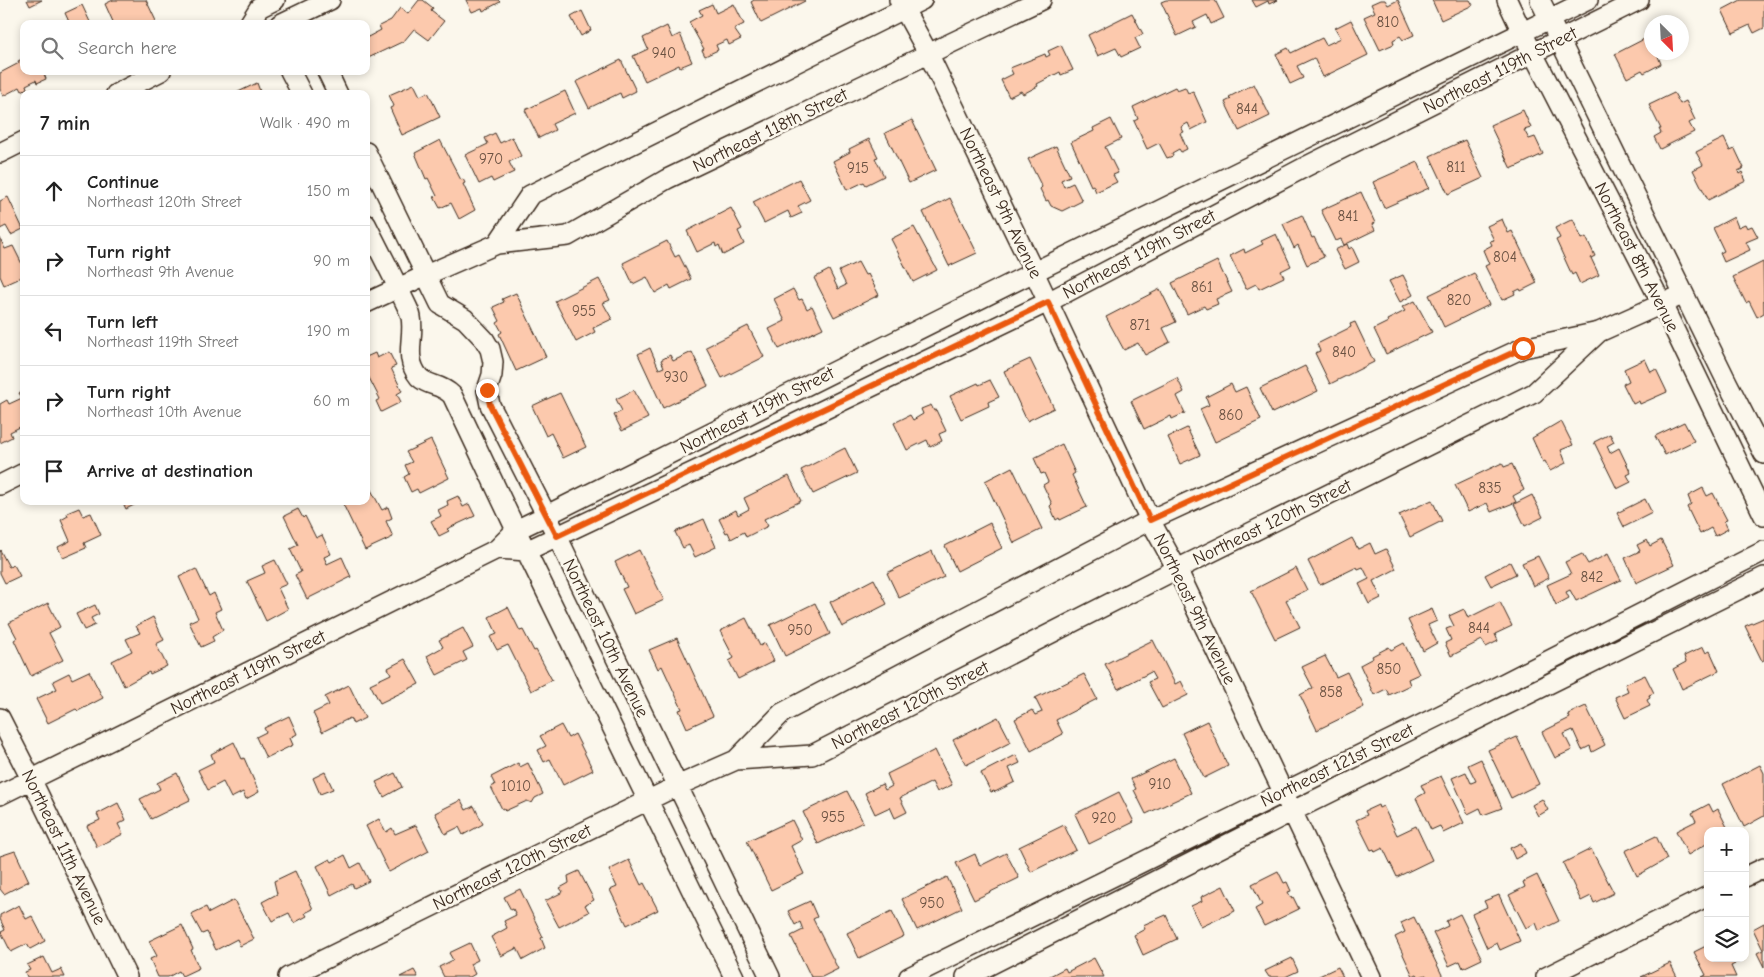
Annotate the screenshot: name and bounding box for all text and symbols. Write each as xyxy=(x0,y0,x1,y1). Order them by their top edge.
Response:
house number: 810 xyxy=(1377,13,1399,31)
north arrow xyxy=(1644,15,1689,60)
search box xyxy=(20,20,370,75)
street label: Northeast 119th Street xyxy=(1420,22,1581,118)
icon: search xyxy=(38,34,66,62)
text: Search here xyxy=(78,37,177,59)
house number: 940 xyxy=(652,44,676,62)
street label: Northeast 118th Street xyxy=(689,83,852,177)
house number: 844 xyxy=(1236,100,1258,118)
text: 7 min xyxy=(40,111,90,135)
text: Walk · 490 m xyxy=(260,114,350,132)
street label: Northeast 9th Avenue xyxy=(955,124,1046,282)
house number: 970 xyxy=(479,150,503,168)
house number: 811 xyxy=(1446,158,1466,176)
house number: 915 xyxy=(847,159,869,177)
text: Continue xyxy=(87,171,159,193)
icon: ahead xyxy=(40,177,68,205)
street label: Northeast 8th Avenue xyxy=(1590,179,1683,336)
text: 150 m xyxy=(307,182,350,200)
text: Northeast 120th Street xyxy=(87,193,241,211)
street label: Northeast 119th Street xyxy=(1059,205,1220,304)
house number: 841 xyxy=(1338,207,1359,225)
text: Turn right xyxy=(87,241,171,263)
icon: right xyxy=(40,247,68,275)
house number: 804 xyxy=(1493,248,1517,266)
text: 90 m xyxy=(313,252,350,270)
text: Northeast 9th Avenue xyxy=(87,263,234,281)
house number: 861 xyxy=(1191,278,1213,296)
house number: 820 xyxy=(1447,291,1471,309)
house number: 955 xyxy=(572,302,596,320)
text: Turn left xyxy=(87,311,158,333)
house number: 871 xyxy=(1130,316,1150,334)
icon: left xyxy=(40,317,68,345)
text: 190 m xyxy=(307,322,350,340)
text: Northeast 119th Street xyxy=(87,333,238,351)
route start xyxy=(1512,337,1535,360)
house number: 840 xyxy=(1332,343,1356,361)
street label: Northeast 119th Street xyxy=(677,362,838,458)
house number: 930 xyxy=(664,368,688,386)
route end xyxy=(476,379,499,402)
text: Turn right xyxy=(87,381,171,403)
icon: right xyxy=(40,387,68,415)
text: 60 m xyxy=(313,392,350,410)
text: Northeast 10th Avenue xyxy=(87,403,242,421)
house number: 860 xyxy=(1219,406,1244,424)
icon: arrive xyxy=(40,457,68,485)
text: Arrive at destination xyxy=(87,460,253,482)
street label: Northeast 120th Street xyxy=(1190,475,1356,570)
house number: 835 xyxy=(1478,479,1502,497)
street label: Northeast 9th Avenue xyxy=(1149,530,1240,688)
street label: Northeast 10th Avenue xyxy=(558,555,653,721)
house number: 842 xyxy=(1581,568,1603,586)
house number: 844 xyxy=(1468,619,1490,637)
house number: 950 xyxy=(787,621,813,639)
street label: Northeast 119th Street xyxy=(167,625,330,719)
street label: Northeast 120th Street xyxy=(828,656,993,754)
house number: 850 xyxy=(1377,660,1402,678)
house number: 858 xyxy=(1319,683,1343,701)
street label: Northeast 121st Street xyxy=(1257,719,1418,812)
street label: Northeast 11th Avenue xyxy=(17,766,110,928)
house number: 910 xyxy=(1148,775,1172,793)
house number: 1010 xyxy=(501,777,531,795)
house number: 955 xyxy=(821,808,845,826)
house number: 920 xyxy=(1092,809,1116,827)
street label: Northeast 120th Street xyxy=(430,820,596,915)
map controls xyxy=(1704,827,1749,962)
button: + xyxy=(1704,827,1749,872)
button: − xyxy=(1704,872,1749,917)
house number: 950 xyxy=(919,894,945,912)
button: layers xyxy=(1704,917,1749,962)

